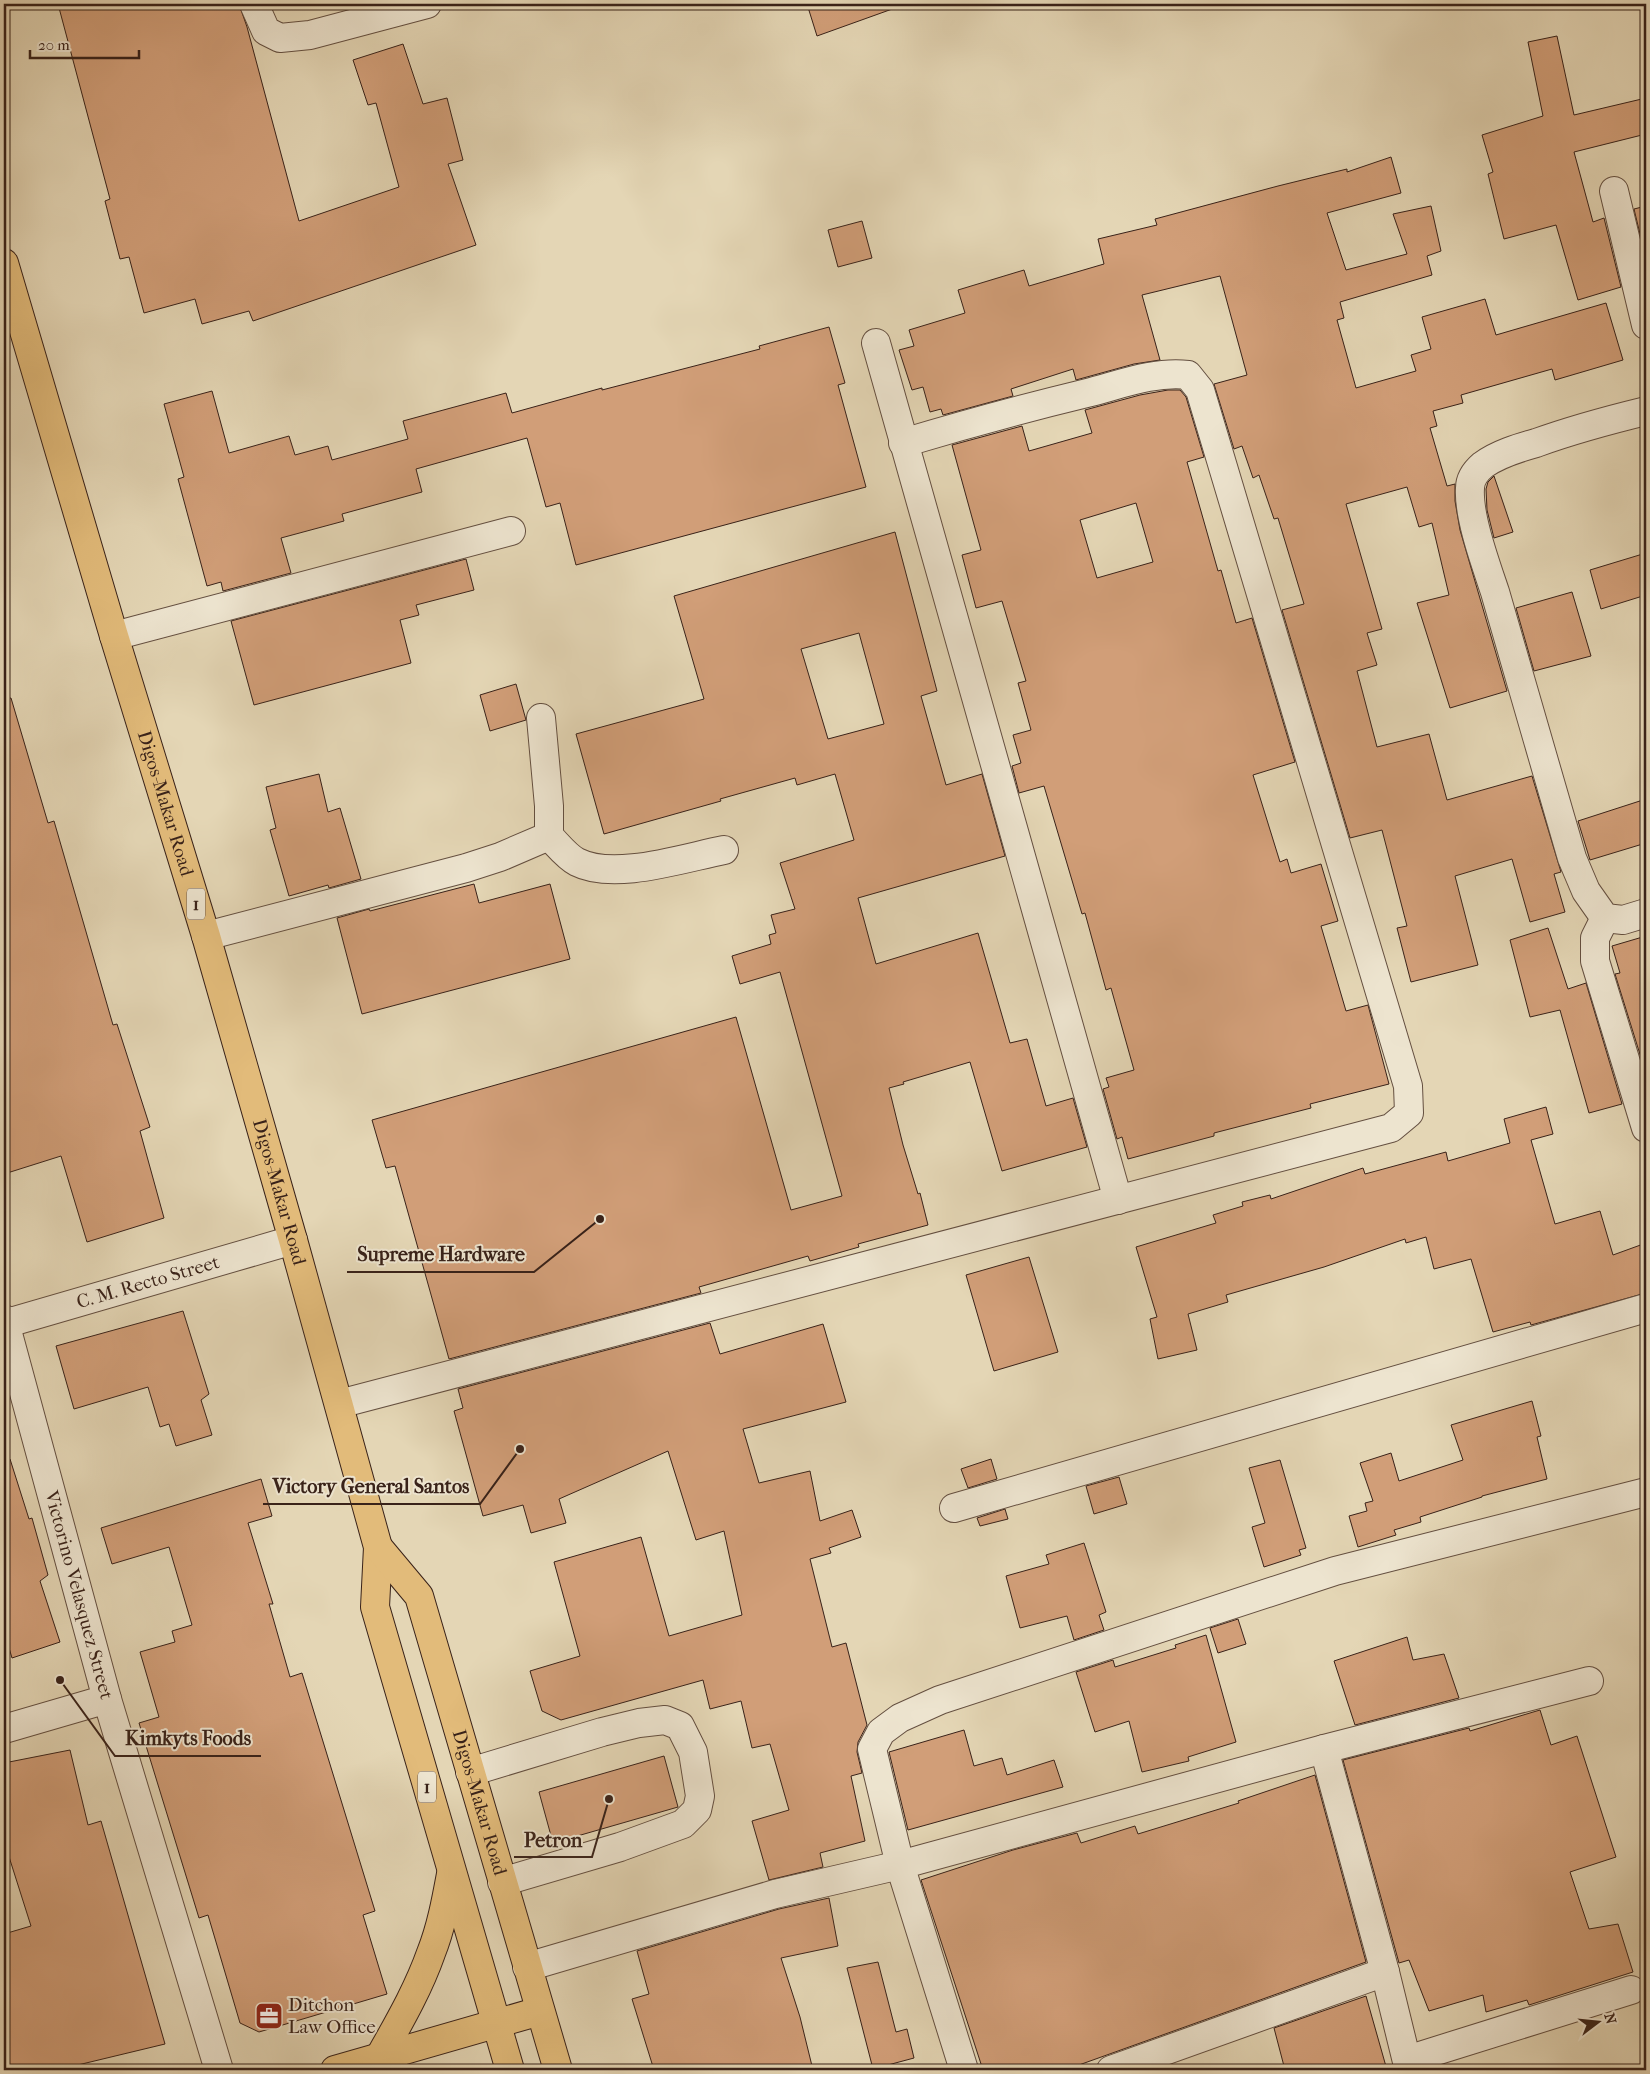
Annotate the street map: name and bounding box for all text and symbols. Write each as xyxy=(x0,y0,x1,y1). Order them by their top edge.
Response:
scale bar xyxy=(30,28,139,60)
text: 20 m xyxy=(38,36,70,54)
street label: Digos-Makar Road xyxy=(133,728,198,879)
road number: 1 xyxy=(187,889,205,920)
street label: Digos-Makar Road xyxy=(248,1116,311,1268)
callout: Supreme Hardware xyxy=(347,1237,534,1272)
text: Supreme Hardware xyxy=(357,1243,525,1266)
street label: C. M. Recto Street xyxy=(74,1251,222,1313)
callout: Victory General Santos xyxy=(263,1469,480,1504)
text: Victory General Santos xyxy=(272,1475,470,1498)
street label: Victorino Velasquez Street xyxy=(40,1487,118,1702)
callout: Kimkyts Foods xyxy=(115,1721,261,1756)
text: Kimkyts Foods xyxy=(125,1727,252,1750)
street label: Digos-Makar Road xyxy=(448,1727,512,1879)
road number: 1 xyxy=(418,1771,436,1802)
callout: Petron xyxy=(514,1822,592,1857)
text: Petron xyxy=(524,1829,583,1852)
place label: Ditchon Law Office xyxy=(288,1994,376,2038)
north arrow xyxy=(1572,1996,1622,2046)
office icon: Ditchon Law Office xyxy=(254,2001,284,2031)
text: N xyxy=(1600,2011,1620,2026)

